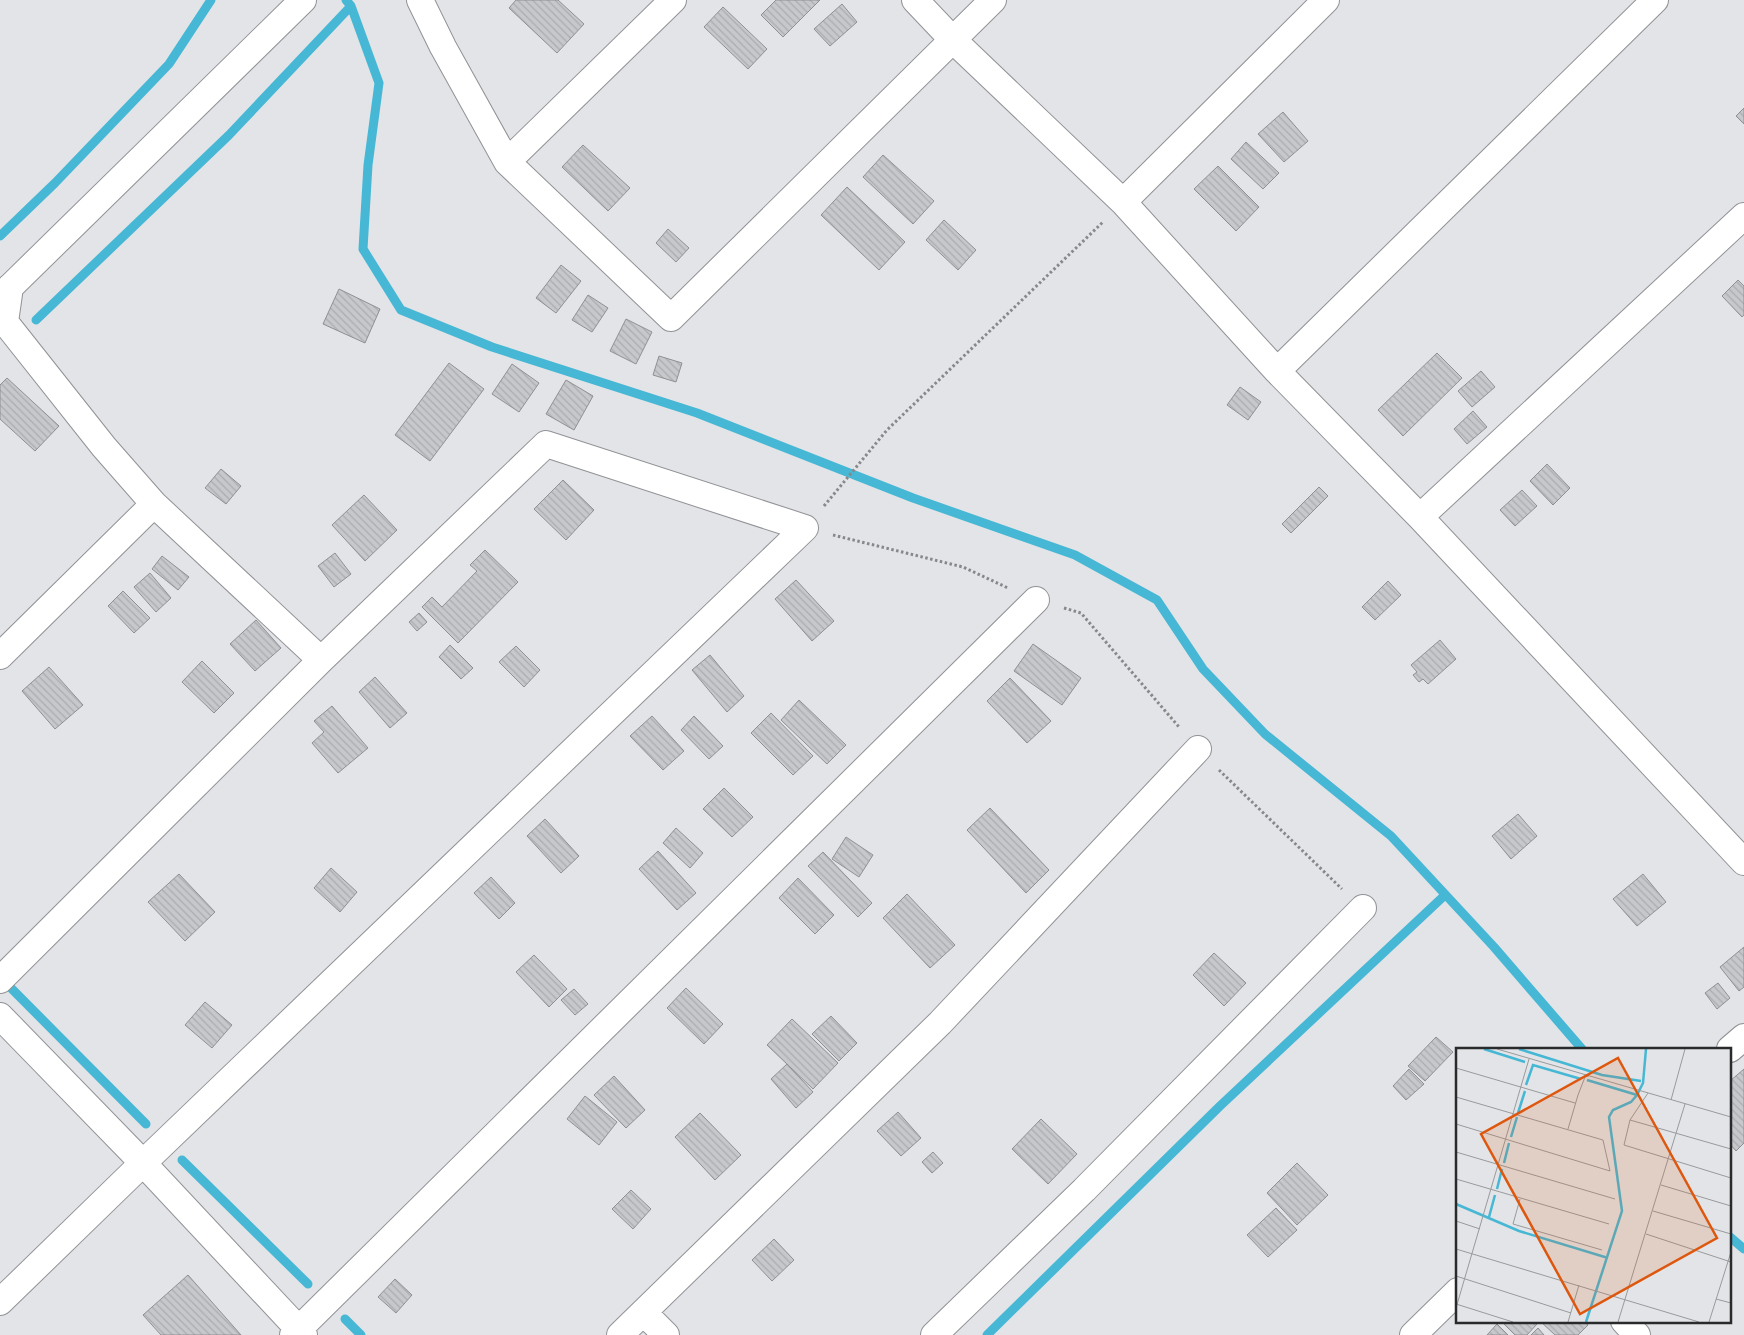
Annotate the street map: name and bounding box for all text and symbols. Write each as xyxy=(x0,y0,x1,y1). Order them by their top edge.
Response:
inset map xyxy=(1456,1048,1732,1322)

